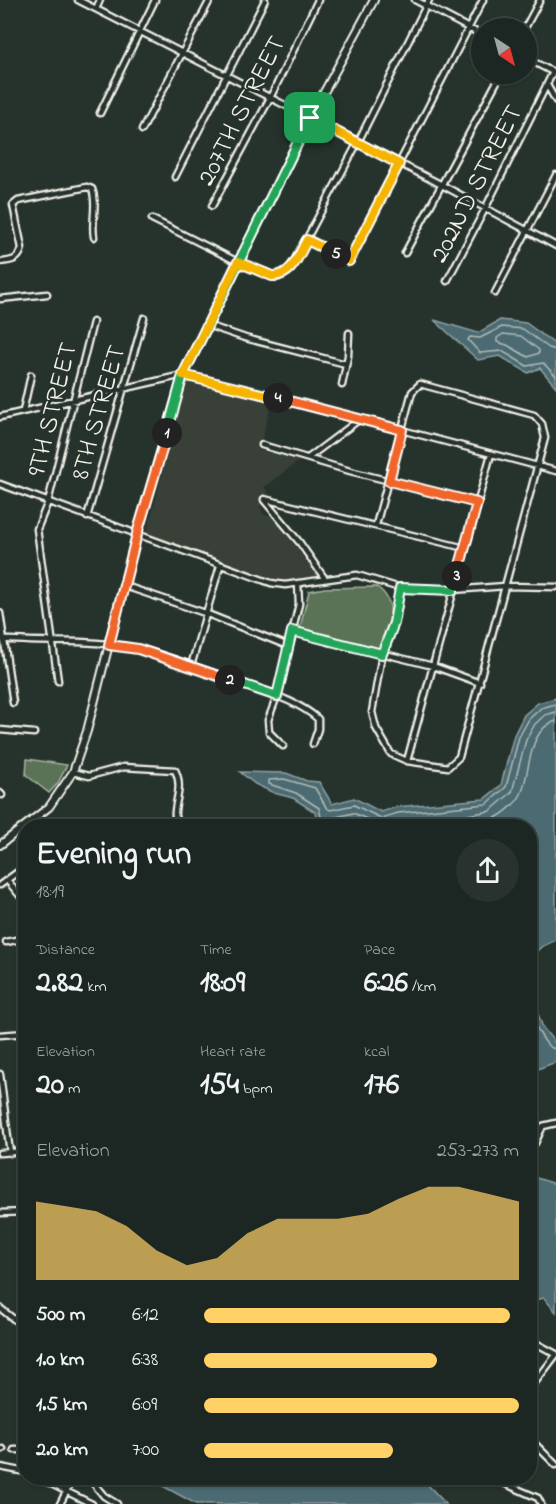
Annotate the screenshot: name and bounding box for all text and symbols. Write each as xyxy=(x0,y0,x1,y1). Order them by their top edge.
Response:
north arrow xyxy=(471,18,537,84)
map controls xyxy=(471,18,537,84)
street label: 207TH STREET xyxy=(189,30,297,193)
pin xyxy=(284,92,335,143)
street label: 202ND STREET xyxy=(422,99,534,270)
icon: arrive xyxy=(293,101,326,134)
pin: 5 xyxy=(321,239,351,269)
text: 5 xyxy=(331,242,341,266)
street label: 9TH STREET xyxy=(19,339,89,481)
street label: 8TH STREET xyxy=(63,341,137,485)
pin: 4 xyxy=(263,383,293,413)
text: 4 xyxy=(275,386,281,410)
pin: 1 xyxy=(152,418,182,448)
text: 1 xyxy=(164,421,170,445)
pin: 3 xyxy=(442,561,472,591)
text: 3 xyxy=(454,564,460,588)
pin: 2 xyxy=(215,665,245,695)
text: 2 xyxy=(226,668,234,692)
text: Evening run xyxy=(36,831,191,879)
button: share xyxy=(456,839,519,902)
text: 18:19 xyxy=(36,878,64,907)
text: Distance xyxy=(36,938,95,962)
text: Time xyxy=(200,938,232,962)
text: Pace xyxy=(364,938,395,962)
text: 2.82 xyxy=(36,962,83,1006)
text: 18:09 xyxy=(200,962,245,1006)
text: 6:26 xyxy=(364,962,408,1006)
text: km xyxy=(83,975,107,999)
text: /km xyxy=(408,975,436,999)
text: Elevation xyxy=(36,1040,95,1064)
text: Heart rate xyxy=(200,1040,266,1064)
text: kcal xyxy=(364,1040,389,1064)
text: 20 xyxy=(36,1064,64,1108)
text: 154 xyxy=(200,1064,239,1108)
text: 176 xyxy=(364,1064,399,1108)
text: m xyxy=(64,1077,80,1101)
text: bpm xyxy=(239,1077,273,1101)
text: Elevation xyxy=(36,1137,110,1166)
text: 253–273 m xyxy=(437,1137,519,1166)
text: 500 m xyxy=(36,1301,85,1330)
text: 6:12 xyxy=(132,1301,159,1330)
text: 1.0 km xyxy=(36,1346,84,1375)
text: 6:38 xyxy=(132,1346,158,1375)
text: 1.5 km xyxy=(36,1391,87,1420)
text: 6:09 xyxy=(132,1391,157,1420)
text: 2.0 km xyxy=(36,1436,88,1465)
text: 7:00 xyxy=(132,1436,159,1465)

